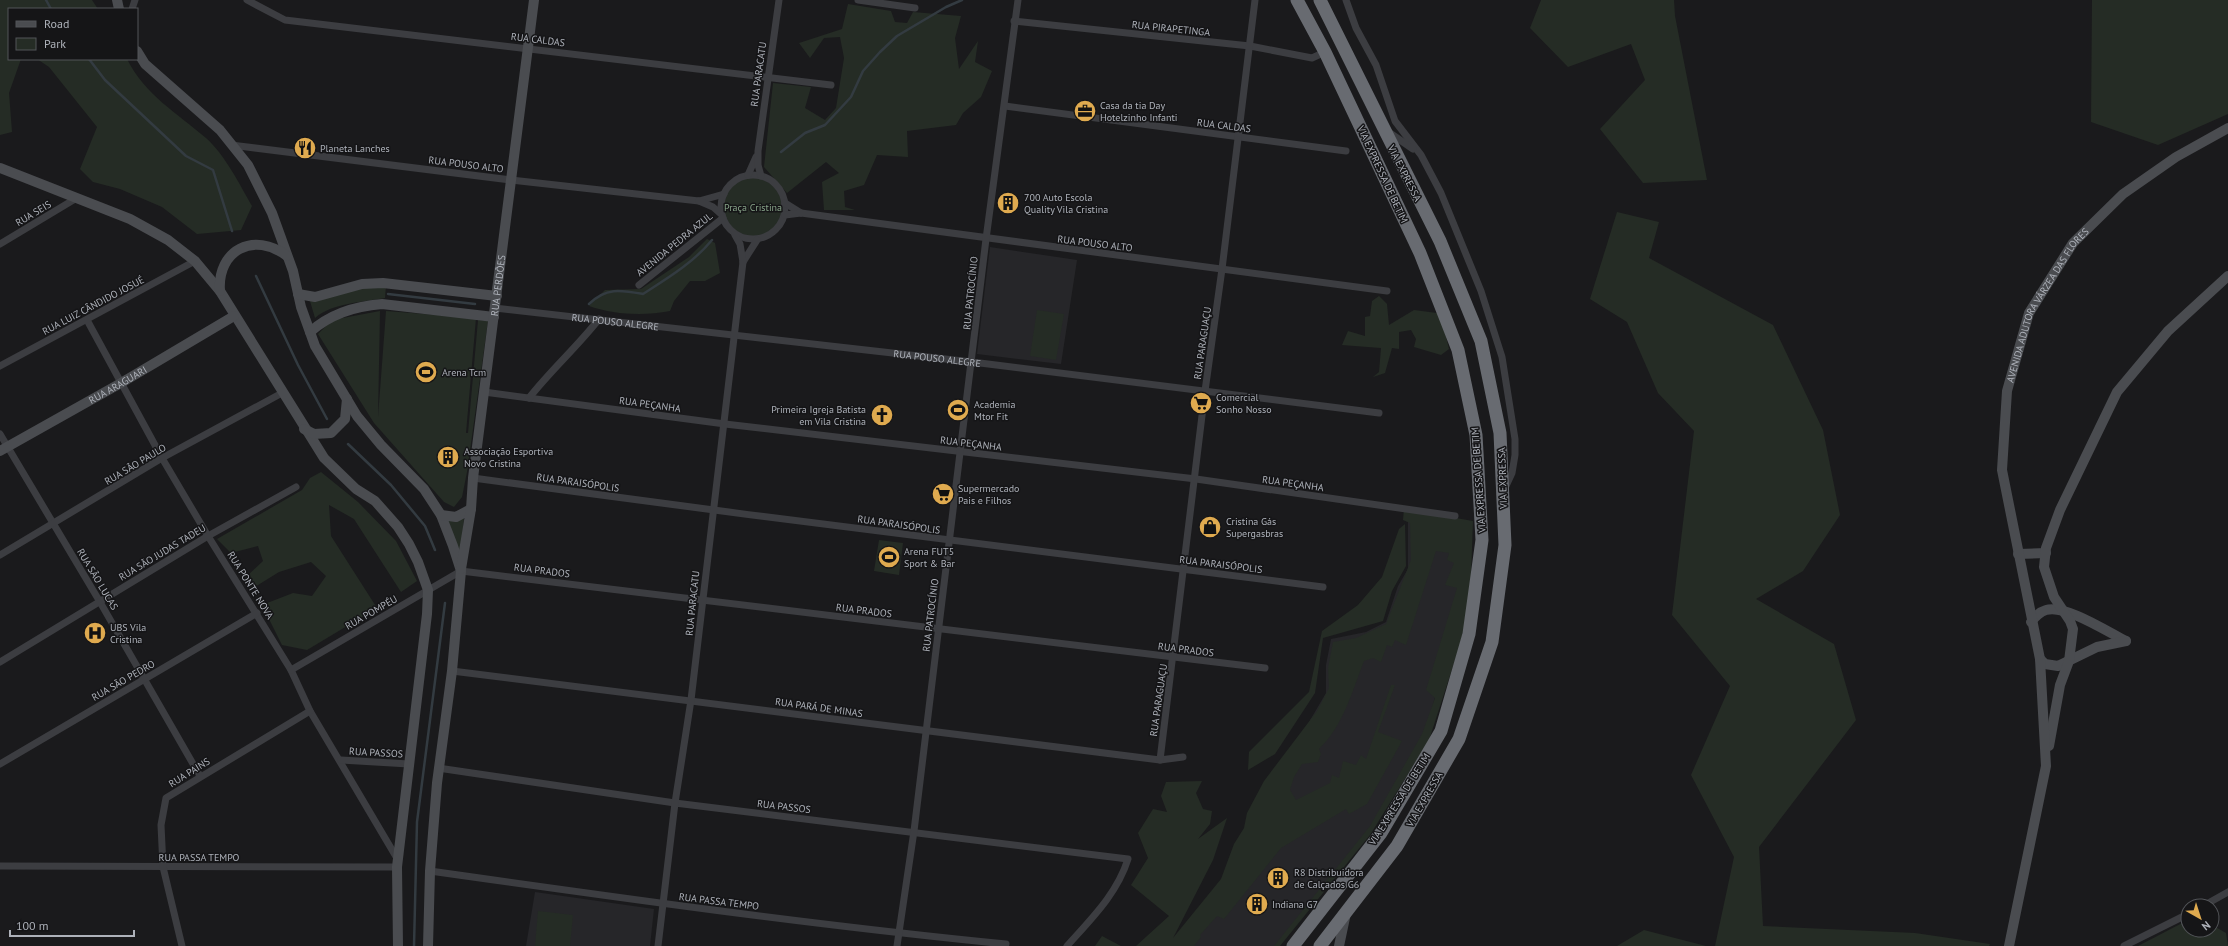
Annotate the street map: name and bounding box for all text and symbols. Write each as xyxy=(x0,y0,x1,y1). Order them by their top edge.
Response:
legend xyxy=(8,8,138,60)
text: Road xyxy=(44,16,69,31)
street label: RUA PIRAPETINGA xyxy=(1131,18,1211,39)
street label: RUA CALDAS xyxy=(510,30,566,49)
text: Park xyxy=(44,36,66,51)
street label: RUA PARACATU xyxy=(748,41,769,107)
office icon: Casa da tia Day Hotelzinho Infanti xyxy=(1072,98,1098,124)
place label: Casa da tia Day Hotelzinho Infanti xyxy=(1100,99,1178,124)
street label: RUA CALDAS xyxy=(1196,116,1252,135)
street label: VIA EXPRESSA DE BETIM xyxy=(1354,123,1411,225)
restaurant icon: Planeta Lanches xyxy=(292,135,318,161)
place label: Planeta Lanches xyxy=(320,142,390,155)
street label: VIA EXPRESSA xyxy=(1384,142,1424,204)
street label: RUA POUSO ALTO xyxy=(428,153,504,176)
building icon: 700 Auto Escola Quality Vila Cristina xyxy=(995,190,1021,216)
place label: 700 Auto Escola Quality Vila Cristina xyxy=(1024,191,1108,216)
street label: RUA SEIS xyxy=(13,198,54,229)
park label: Praça Cristina xyxy=(724,201,782,214)
street label: AVENIDA PEDRA AZUL xyxy=(634,210,715,279)
street label: AVENIDA ADUTORA VÁRZEA DAS FLORES xyxy=(2004,225,2092,384)
street label: RUA POUSO ALTO xyxy=(1057,232,1133,255)
street label: RUA PERDÕES xyxy=(488,254,508,317)
street label: RUA PATROCÍNIO xyxy=(960,256,981,330)
street label: RUA LUIZ CÂNDIDO JOSUÉ xyxy=(40,273,146,338)
street label: RUA PARAGUAÇU xyxy=(1191,306,1214,380)
street label: RUA POUSO ALEGRE xyxy=(571,311,660,334)
street label: RUA POUSO ALEGRE xyxy=(893,347,982,370)
sports icon: Arena Tcm xyxy=(413,359,439,385)
street label: RUA ARAGUARI xyxy=(86,363,149,407)
place label: Arena Tcm xyxy=(442,366,486,379)
supermarket icon: Comercial Sonho Nosso xyxy=(1188,390,1214,416)
place label: Comercial Sonho Nosso xyxy=(1216,391,1272,416)
street label: RUA PEÇANHA xyxy=(618,394,682,415)
sports icon: Academia Mtor Fit xyxy=(945,397,971,423)
place label: Academia Mtor Fit xyxy=(974,398,1015,423)
church icon: Primeira Igreja Batista em Vila Cristina xyxy=(869,402,895,428)
place label: Primeira Igreja Batista em Vila Cristina xyxy=(771,403,866,428)
street label: VIA EXPRESSA DE BETIM xyxy=(1468,427,1489,534)
street label: RUA PEÇANHA xyxy=(939,433,1003,454)
street label: RUA SÃO PAULO xyxy=(102,441,169,488)
building icon: Associação Esportiva Novo Cristina xyxy=(435,444,461,470)
place label: Associação Esportiva Novo Cristina xyxy=(464,445,553,470)
street label: VIA EXPRESSA xyxy=(1495,447,1510,510)
street label: RUA PARAISÓPOLIS xyxy=(536,470,620,495)
street label: RUA PEÇANHA xyxy=(1261,473,1325,494)
supermarket icon: Supermercado Pais e Filhos xyxy=(930,481,956,507)
place label: Supermercado Pais e Filhos xyxy=(958,482,1019,507)
street label: RUA PARAISÓPOLIS xyxy=(857,512,941,537)
shop icon: Cristina Gás Supergasbras xyxy=(1197,514,1223,540)
place label: Cristina Gás Supergasbras xyxy=(1226,515,1283,540)
street label: RUA SÃO JUDAS TADEU xyxy=(116,521,208,584)
sports icon: Arena FUT5 Sport & Bar xyxy=(876,544,902,570)
place label: Arena FUT5 Sport & Bar xyxy=(904,545,955,570)
street label: RUA SÃO LUCAS xyxy=(74,546,121,612)
street label: RUA PONTE NOVA xyxy=(225,549,277,622)
street label: RUA PARAISÓPOLIS xyxy=(1179,553,1263,576)
street label: RUA PRADOS xyxy=(513,561,571,580)
street label: RUA PARACATU xyxy=(683,570,702,636)
street label: RUA PATROCÍNIO xyxy=(920,578,941,652)
street label: RUA POMPÉU xyxy=(343,592,400,633)
street label: RUA PRADOS xyxy=(835,601,893,620)
hospital icon: UBS Vila Cristina xyxy=(82,620,108,646)
place label: UBS Vila Cristina xyxy=(110,621,146,646)
street label: RUA PRADOS xyxy=(1157,640,1215,659)
street label: RUA SÃO PEDRO xyxy=(89,657,157,704)
street label: RUA PARAGUAÇU xyxy=(1147,663,1170,737)
street label: RUA PARÁ DE MINAS xyxy=(774,695,864,720)
street label: RUA PASSOS xyxy=(349,745,403,760)
street label: VIA EXPRESSA DE BETIM xyxy=(1366,751,1432,847)
street label: RUA PAINS xyxy=(166,755,212,790)
street label: VIA EXPRESSA xyxy=(1403,769,1445,829)
street label: RUA PASSOS xyxy=(756,797,812,816)
street label: RUA PASSA TEMPO xyxy=(159,851,240,864)
building icon: R8 Distribuidora de Calçados G6 xyxy=(1265,865,1291,891)
place label: R8 Distribuidora de Calçados G6 xyxy=(1294,866,1364,891)
street label: RUA PASSA TEMPO xyxy=(678,890,760,913)
building icon: Indiana G7 xyxy=(1244,891,1270,917)
place label: Indiana G7 xyxy=(1272,898,1318,911)
north arrow xyxy=(2180,898,2220,938)
scale bar xyxy=(10,912,134,938)
text: 100 m xyxy=(16,918,49,933)
text: N xyxy=(2199,918,2214,933)

